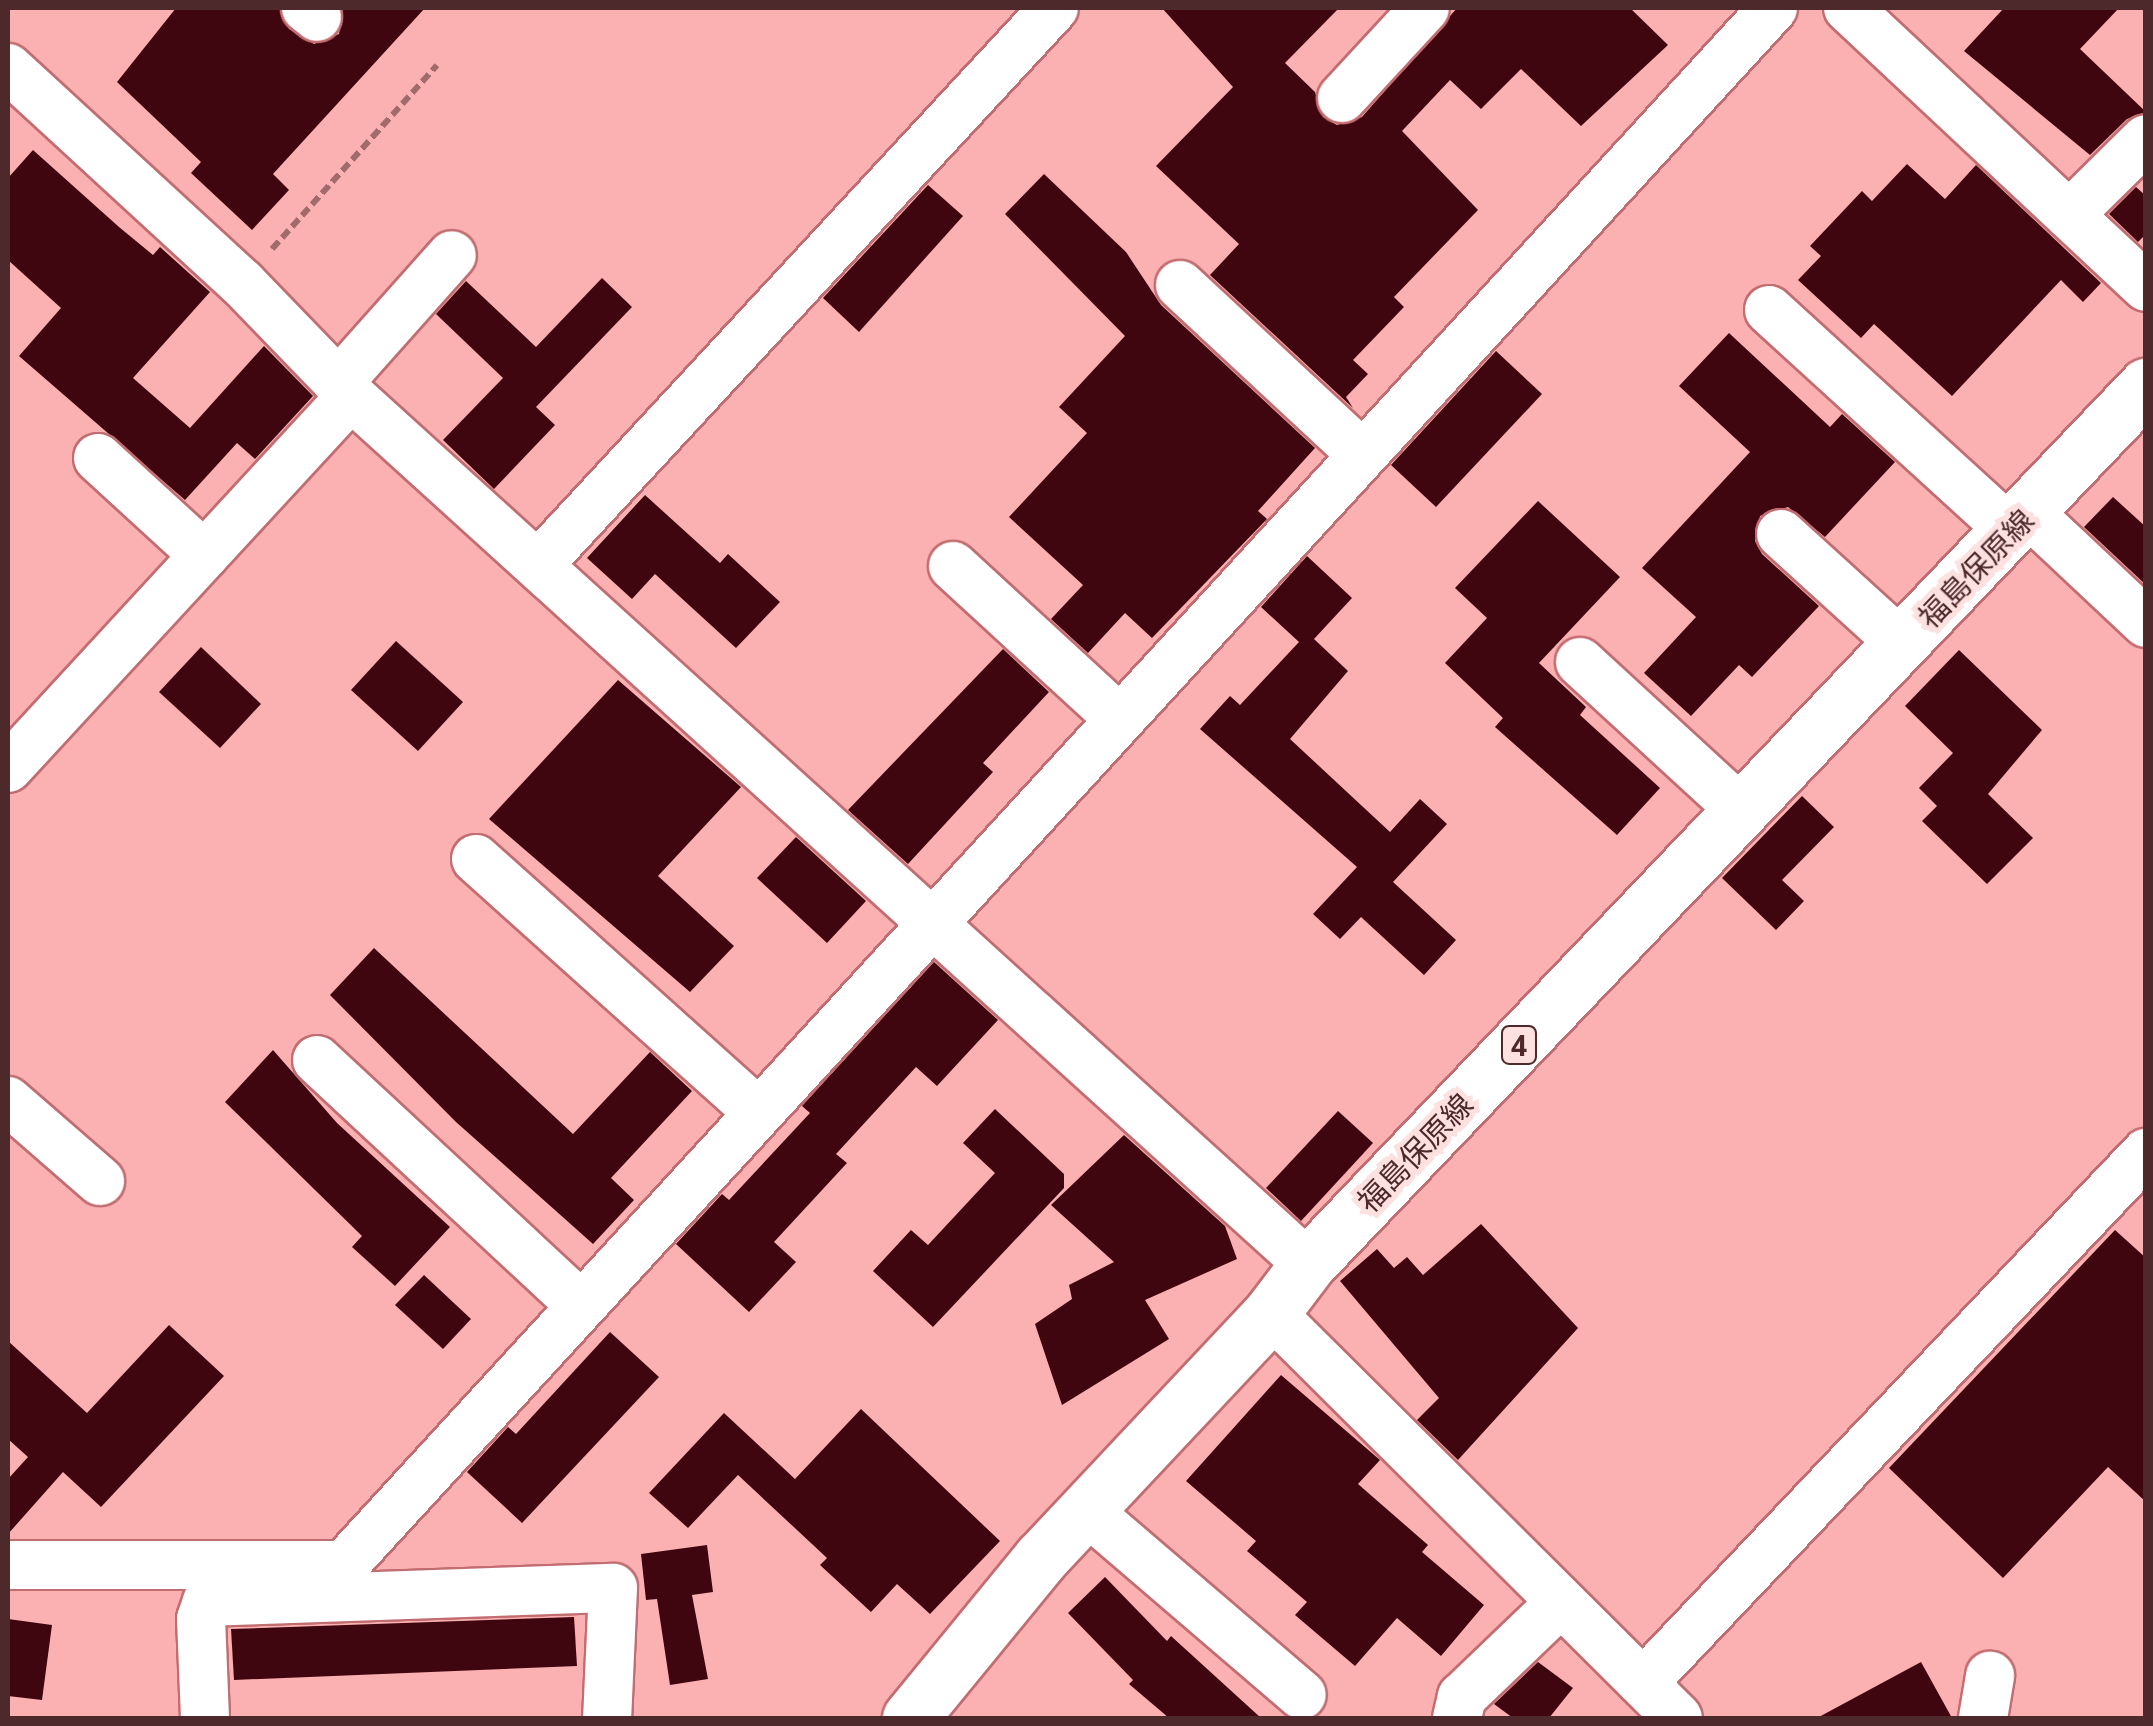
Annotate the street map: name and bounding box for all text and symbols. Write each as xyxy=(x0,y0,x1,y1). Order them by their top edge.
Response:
street label: 福島保原線 xyxy=(1911,503,2041,635)
road number: 4 xyxy=(1499,1022,1539,1068)
street label: 福島保原線 xyxy=(1350,1087,1480,1219)

